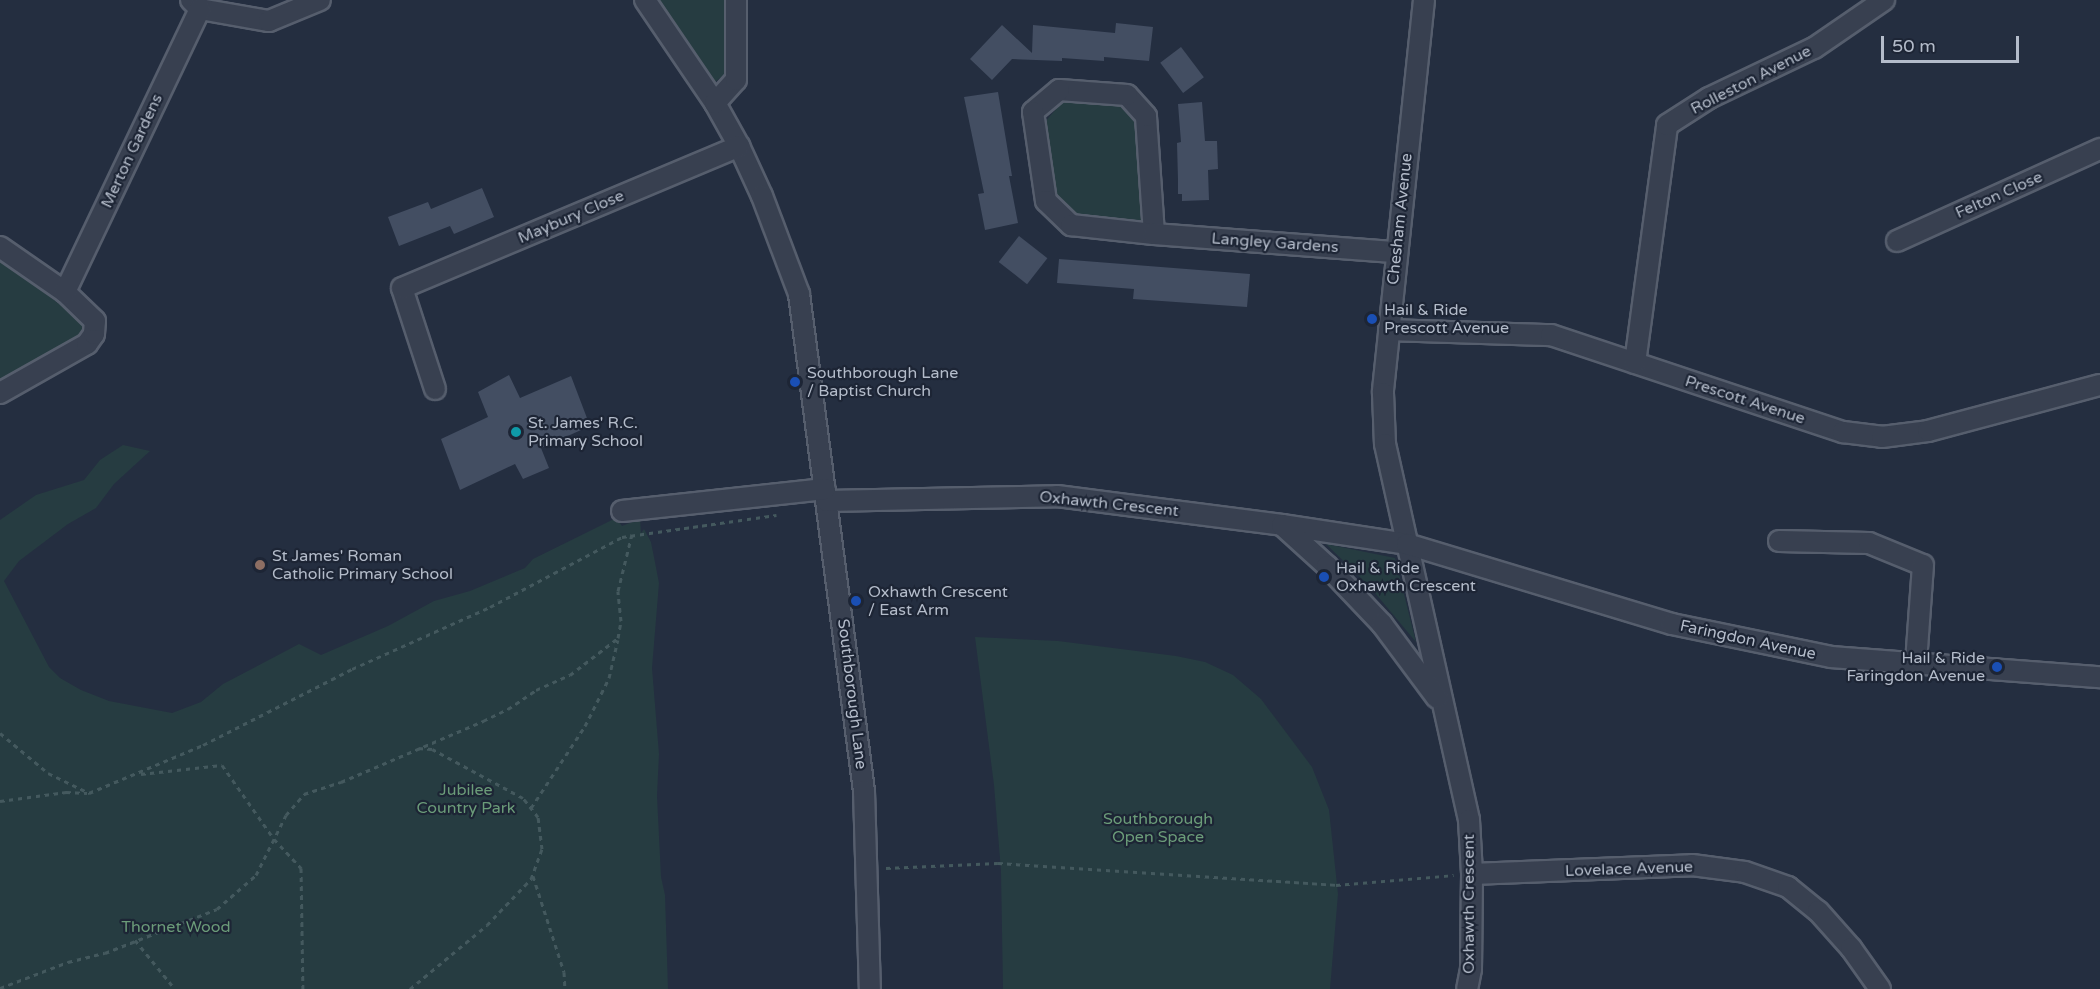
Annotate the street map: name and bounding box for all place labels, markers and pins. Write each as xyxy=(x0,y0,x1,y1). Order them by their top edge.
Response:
place label: Hail & Ride Prescott Avenue xyxy=(1384,300,1509,338)
marker: Hail & Ride Prescott Avenue xyxy=(1365,312,1379,326)
place label: Southborough Lane / Baptist Church xyxy=(807,363,958,401)
marker: Southborough Lane / Baptist Church xyxy=(788,375,802,389)
place label: St. James' R.C. Primary School xyxy=(528,413,643,451)
marker: St. James' R.C. Primary School xyxy=(509,425,523,439)
place label: St James' Roman Catholic Primary School xyxy=(272,546,453,584)
marker: St James' Roman Catholic Primary School xyxy=(253,558,267,572)
place label: Hail & Ride Oxhawth Crescent xyxy=(1336,558,1476,596)
marker: Hail & Ride Oxhawth Crescent xyxy=(1317,570,1331,584)
place label: Oxhawth Crescent / East Arm xyxy=(868,582,1008,620)
marker: Oxhawth Crescent / East Arm xyxy=(849,594,863,608)
place label: Hail & Ride Faringdon Avenue xyxy=(1847,648,1985,686)
marker: Hail & Ride Faringdon Avenue xyxy=(1990,660,2004,674)

